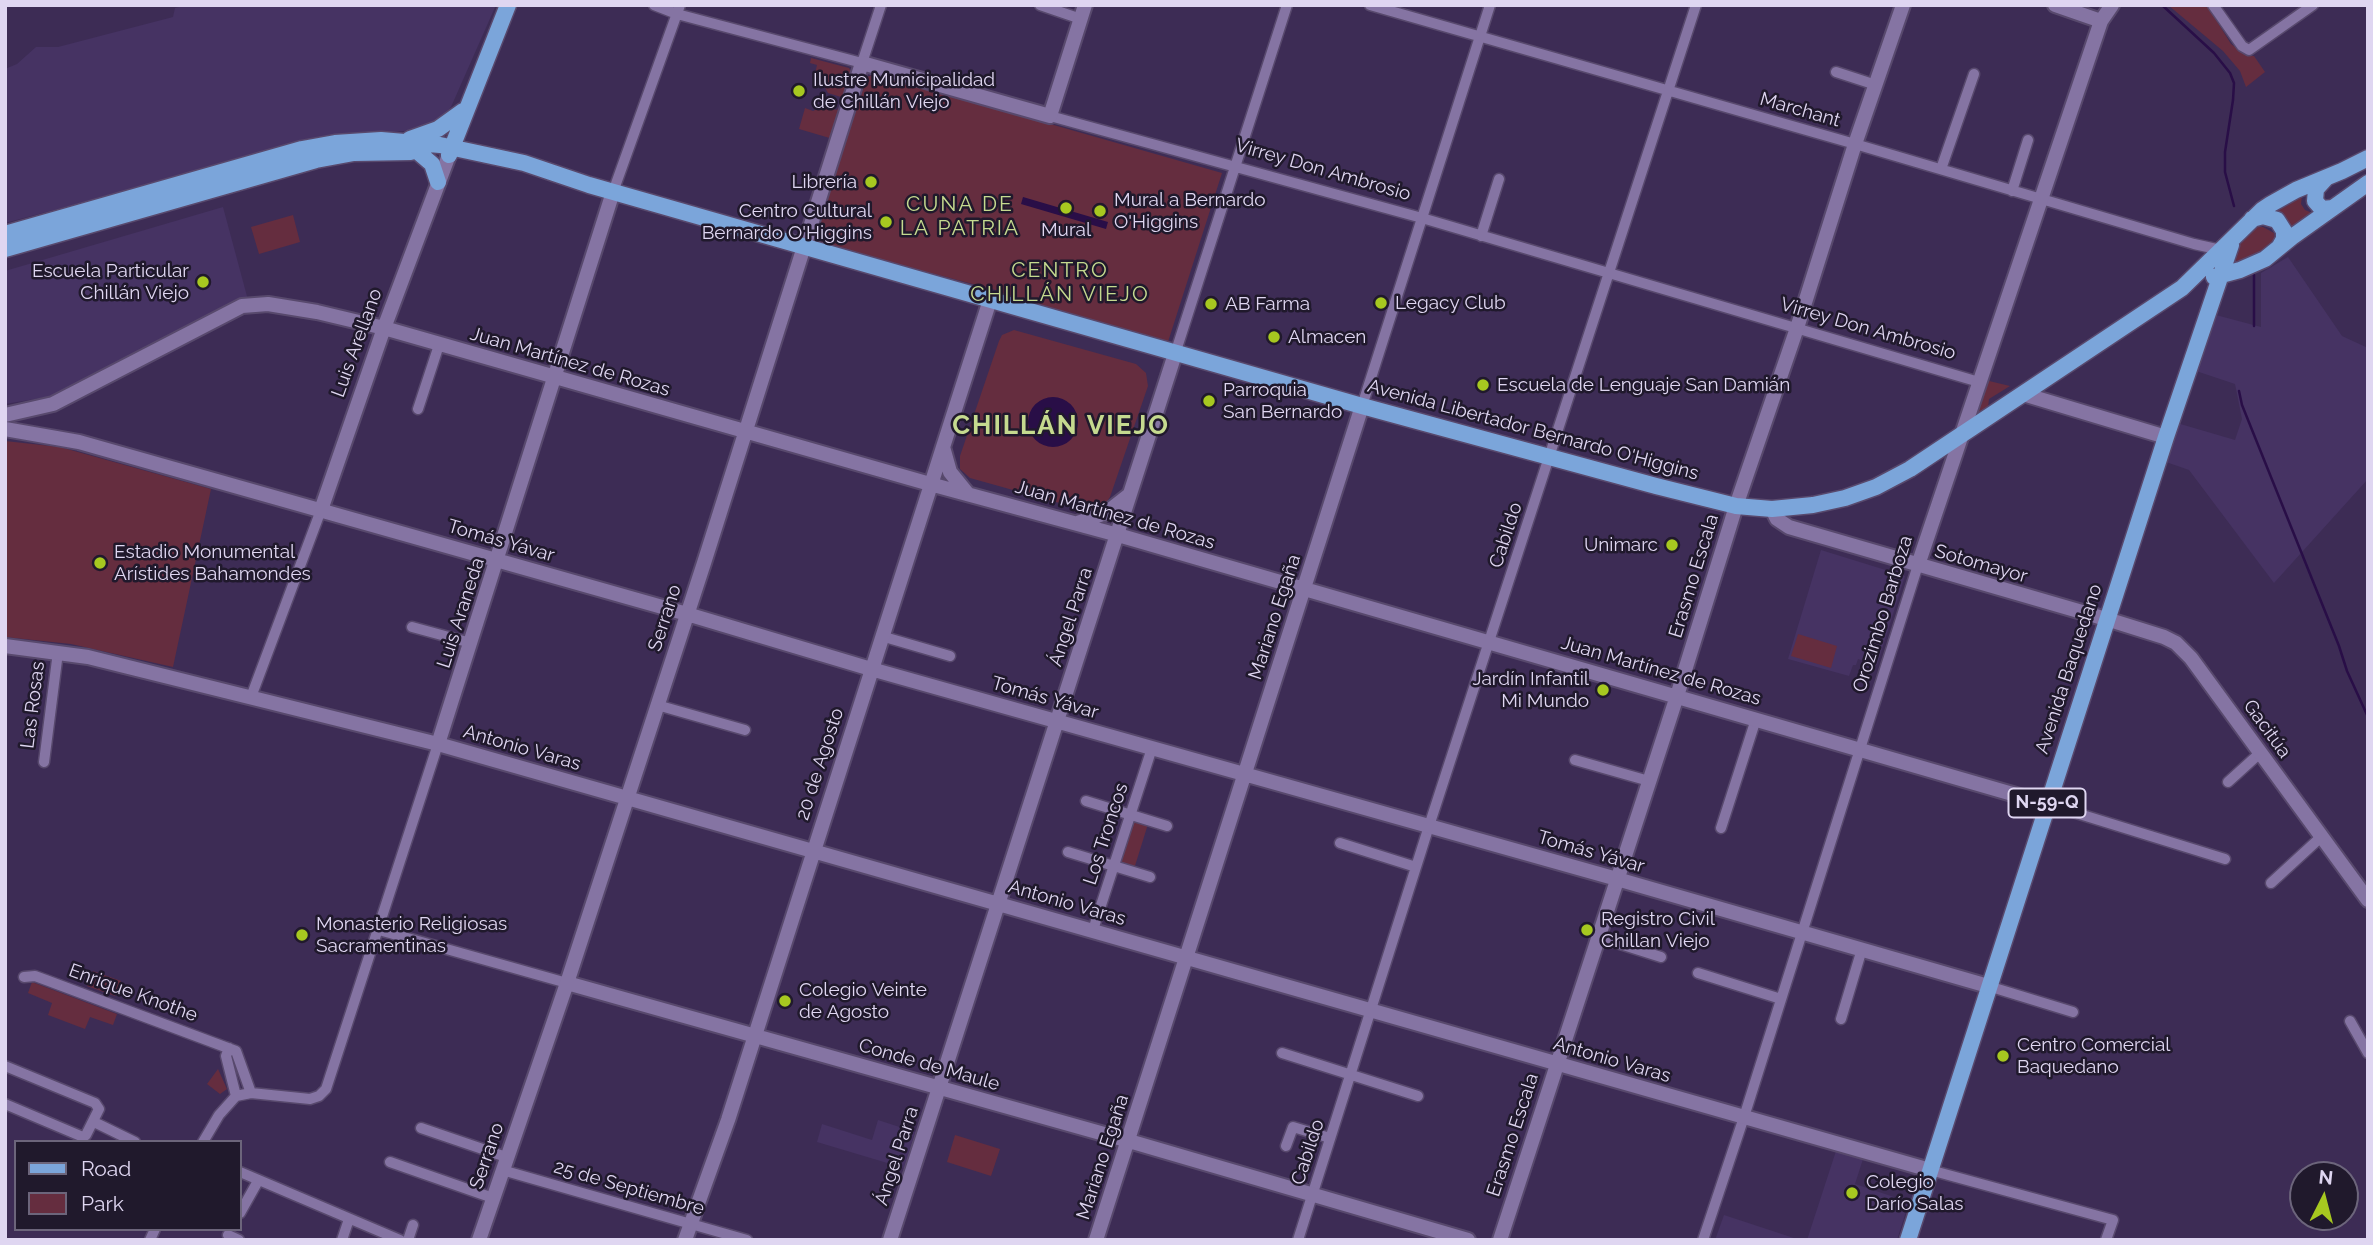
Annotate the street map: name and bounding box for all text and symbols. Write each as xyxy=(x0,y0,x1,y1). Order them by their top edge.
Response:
place label: Ilustre Municipalidad de Chillán Viejo xyxy=(813,69,995,113)
marker: Ilustre Municipalidad de Chillán Viejo xyxy=(791,83,807,99)
street label: Marchant xyxy=(1757,88,1843,132)
street label: Virrey Don Ambrosio xyxy=(1233,134,1413,206)
place label: Librería xyxy=(791,171,857,193)
marker: Librería xyxy=(863,174,879,190)
place label: Mural a Bernardo O'Higgins xyxy=(1114,189,1266,233)
district label: CUNA DE LA PATRIA xyxy=(901,192,1019,242)
place label: Centro Cultural Bernardo O'Higgins xyxy=(702,200,872,244)
marker: Mural xyxy=(1058,200,1074,216)
marker: Mural a Bernardo O'Higgins xyxy=(1092,203,1108,219)
marker: Centro Cultural Bernardo O'Higgins xyxy=(878,214,894,230)
place label: Mural xyxy=(1041,219,1091,241)
district label: CENTRO CHILLÁN VIEJO xyxy=(972,258,1148,308)
place label: Escuela Particular Chillán Viejo xyxy=(32,260,189,304)
marker: Escuela Particular Chillán Viejo xyxy=(195,274,211,290)
street label: Luis Arellano xyxy=(327,286,387,400)
place label: Legacy Club xyxy=(1395,292,1506,314)
place label: AB Farma xyxy=(1225,293,1310,315)
street label: Virrey Don Ambrosio xyxy=(1778,293,1958,365)
marker: Legacy Club xyxy=(1373,295,1389,311)
marker: AB Farma xyxy=(1203,296,1219,312)
street label: Juan Martínez de Rozas xyxy=(467,323,673,401)
place label: Almacen xyxy=(1288,326,1366,348)
marker: Almacen xyxy=(1266,329,1282,345)
place label: Escuela de Lenguaje San Damián xyxy=(1497,374,1790,396)
street label: Avenida Libertador Bernardo O'Higgins xyxy=(1365,375,1701,485)
marker: Escuela de Lenguaje San Damián xyxy=(1475,377,1491,393)
place label: Parroquia San Bernardo xyxy=(1223,379,1342,423)
marker: Parroquia San Bernardo xyxy=(1201,393,1217,409)
district label: CHILLÁN VIEJO xyxy=(954,410,1168,442)
street label: Juan Martínez de Rozas xyxy=(1012,476,1218,554)
street label: Cabildo xyxy=(1485,499,1527,571)
street label: Erasmo Escala xyxy=(1664,511,1724,641)
street label: Tomás Yávar xyxy=(445,515,557,567)
street label: Orozimbo Barboza xyxy=(1848,533,1918,695)
place label: Unimarc xyxy=(1584,534,1658,556)
marker: Unimarc xyxy=(1664,537,1680,553)
street label: Sotomayor xyxy=(1932,540,2030,588)
place label: Estadio Monumental Arístides Bahamondes xyxy=(114,541,311,585)
street label: Mariano Egaña xyxy=(1244,552,1306,682)
marker: Estadio Monumental Arístides Bahamondes xyxy=(92,555,108,571)
street label: Luis Araneda xyxy=(432,555,490,671)
street label: Ángel Parra xyxy=(1044,565,1098,669)
street label: Avenida Baquedano xyxy=(2031,581,2107,757)
street label: Serrano xyxy=(644,582,686,654)
street label: Juan Martínez de Rozas xyxy=(1558,632,1764,710)
street label: Las Rosas xyxy=(16,660,50,750)
place label: Jardín Infantil Mi Mundo xyxy=(1472,668,1589,712)
street label: Tomás Yávar xyxy=(989,672,1101,724)
marker: Jardín Infantil Mi Mundo xyxy=(1595,682,1611,698)
street label: Gacitúa xyxy=(2238,695,2296,763)
street label: 20 de Agosto xyxy=(791,705,849,823)
street label: Antonio Varas xyxy=(461,720,583,776)
street label: Los Troncos xyxy=(1079,780,1133,888)
road number: N-59-Q xyxy=(2008,788,2086,818)
street label: Tomás Yávar xyxy=(1535,826,1647,878)
street label: Antonio Varas xyxy=(1006,875,1128,931)
place label: Registro Civil Chillan Viejo xyxy=(1601,908,1715,952)
place label: Monasterio Religiosas Sacramentinas xyxy=(316,913,507,957)
marker: Registro Civil Chillan Viejo xyxy=(1579,922,1595,938)
marker: Monasterio Religiosas Sacramentinas xyxy=(294,927,310,943)
street label: Enrique Knothe xyxy=(65,959,201,1027)
place label: Colegio Veinte de Agosto xyxy=(799,979,927,1023)
marker: Colegio Veinte de Agosto xyxy=(777,993,793,1009)
street label: Antonio Varas xyxy=(1551,1032,1673,1088)
street label: Conde de Maule xyxy=(856,1034,1002,1096)
place label: Centro Comercial Baquedano xyxy=(2017,1034,2170,1078)
marker: Centro Comercial Baquedano xyxy=(1995,1048,2011,1064)
street label: Erasmo Escala xyxy=(1482,1070,1544,1200)
street label: Mariano Egaña xyxy=(1072,1092,1134,1222)
street label: Ángel Parra xyxy=(870,1104,924,1208)
street label: Cabildo xyxy=(1287,1116,1329,1188)
street label: Serrano xyxy=(465,1120,509,1192)
legend xyxy=(14,1140,242,1231)
text: Road xyxy=(81,1156,131,1181)
street label: 25 de Septiembre xyxy=(551,1156,707,1220)
north arrow xyxy=(2289,1161,2359,1231)
text: N xyxy=(2318,1165,2334,1189)
place label: Colegio Darío Salas xyxy=(1866,1171,1963,1215)
marker: Colegio Darío Salas xyxy=(1844,1185,1860,1201)
text: Park xyxy=(81,1191,124,1216)

